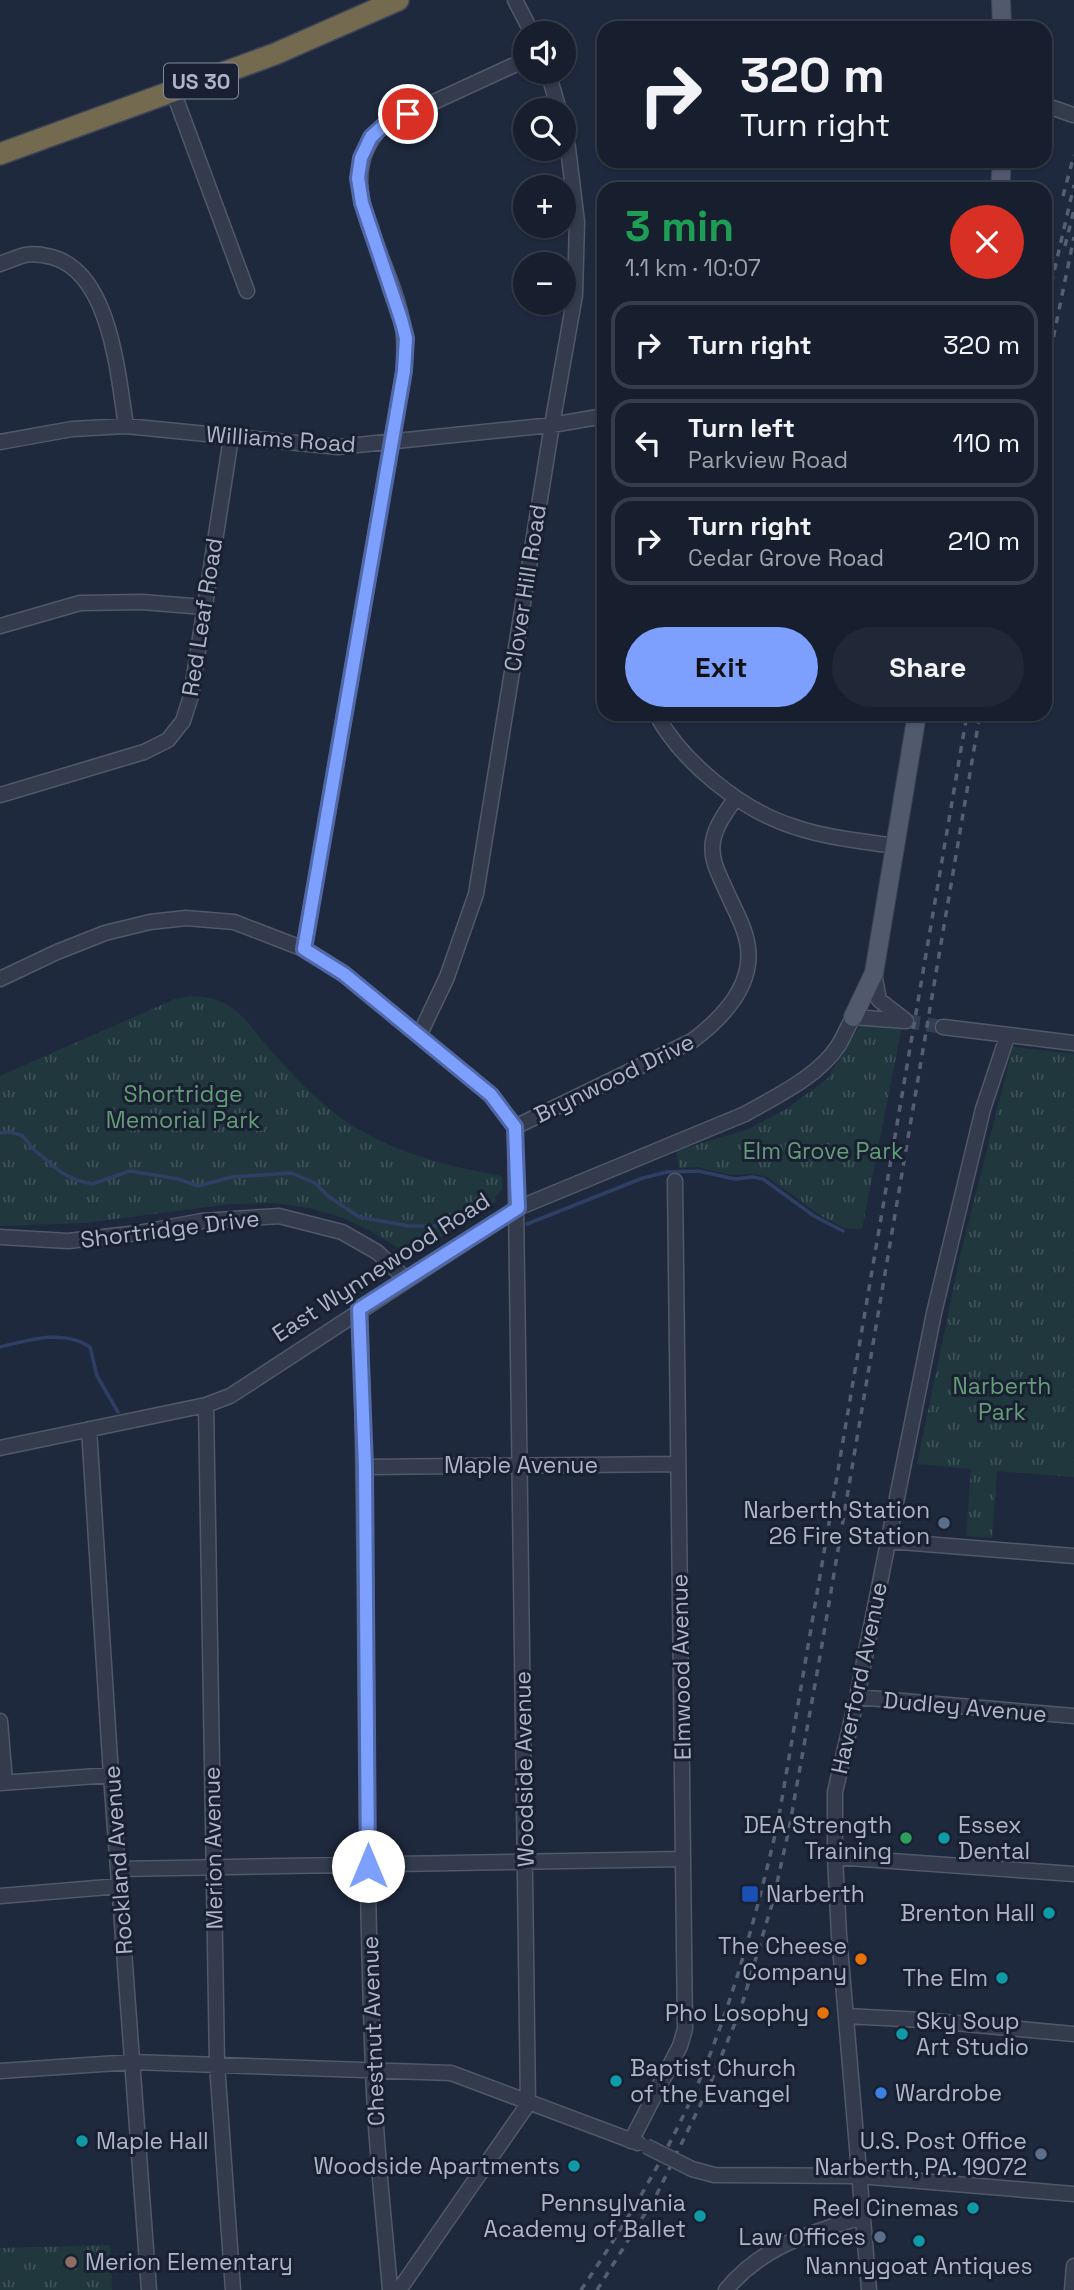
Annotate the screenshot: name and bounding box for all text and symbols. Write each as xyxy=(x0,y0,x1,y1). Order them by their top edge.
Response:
map controls xyxy=(513,21,576,315)
button: sound xyxy=(513,21,576,84)
text: 320 m xyxy=(740,44,885,106)
icon: right xyxy=(625,49,716,140)
road number: US 30 xyxy=(164,64,238,98)
pin xyxy=(378,84,438,144)
icon: arrive xyxy=(389,95,427,133)
button: search xyxy=(513,98,576,161)
text: Turn right xyxy=(740,105,890,145)
button: + xyxy=(513,175,576,238)
text: 3 min xyxy=(625,200,734,253)
button: close xyxy=(950,205,1024,279)
button: − xyxy=(513,252,576,315)
text: 1.1 km · 10:07 xyxy=(625,253,761,283)
icon: right xyxy=(629,326,667,364)
text: Turn right xyxy=(688,328,812,362)
text: 320 m xyxy=(943,328,1020,362)
text: Turn left xyxy=(688,411,795,445)
street label: Williams Road xyxy=(205,419,357,459)
icon: left xyxy=(629,424,667,462)
text: 110 m xyxy=(953,426,1020,460)
text: Parkview Road xyxy=(688,445,848,475)
street label: Clover Hill Road xyxy=(497,502,553,674)
text: Turn right xyxy=(688,509,812,543)
icon: right xyxy=(629,522,667,560)
text: 210 m xyxy=(948,524,1020,558)
street label: Red Leaf Road xyxy=(175,536,229,698)
text: Cedar Grove Road xyxy=(688,543,884,573)
button: Exit xyxy=(625,627,818,707)
button: Share xyxy=(832,627,1024,707)
street label: Brynwood Drive xyxy=(529,1026,699,1130)
park label: Shortridge Memorial Park xyxy=(106,1079,260,1135)
park label: Elm Grove Park xyxy=(743,1136,903,1166)
street label: East Wynnewood Road xyxy=(266,1185,496,1349)
street label: Shortridge Drive xyxy=(79,1203,261,1255)
park label: Narberth Park xyxy=(953,1371,1051,1427)
street label: Maple Avenue xyxy=(444,1450,598,1480)
place label: Narberth Station 26 Fire Station xyxy=(744,1495,930,1551)
marker: Narberth Station 26 Fire Station xyxy=(936,1515,952,1531)
street label: Elmwood Avenue xyxy=(664,1573,698,1761)
street label: Haverford Avenue xyxy=(824,1579,894,1777)
street label: Woodside Avenue xyxy=(507,1671,541,1867)
street label: Dudley Avenue xyxy=(882,1685,1048,1729)
street label: Rockland Avenue xyxy=(96,1764,140,1956)
street label: Merion Avenue xyxy=(197,1766,229,1930)
place label: DEA Strength Training xyxy=(744,1810,892,1866)
place label: Essex Dental xyxy=(958,1810,1030,1866)
position arrow xyxy=(331,1829,405,1903)
marker: DEA Strength Training xyxy=(898,1830,914,1846)
marker: Essex Dental xyxy=(936,1830,952,1846)
place label: Narberth xyxy=(766,1879,865,1909)
marker: Narberth xyxy=(740,1884,760,1904)
place label: Brenton Hall xyxy=(900,1898,1035,1928)
marker: Brenton Hall xyxy=(1041,1905,1057,1921)
place label: The Cheese Company xyxy=(718,1931,847,1987)
street label: Chestnut Avenue xyxy=(355,1935,391,2127)
marker: The Cheese Company xyxy=(853,1951,869,1967)
place label: The Elm xyxy=(902,1963,988,1993)
marker: The Elm xyxy=(994,1970,1010,1986)
place label: Pho Losophy xyxy=(665,1998,809,2028)
marker: Pho Losophy xyxy=(815,2005,831,2021)
place label: Sky Soup Art Studio xyxy=(916,2006,1029,2062)
marker: Sky Soup Art Studio xyxy=(894,2026,910,2042)
place label: Baptist Church of the Evangel xyxy=(630,2053,796,2109)
marker: Baptist Church of the Evangel xyxy=(608,2073,624,2089)
place label: Wardrobe xyxy=(895,2078,1002,2108)
marker: Wardrobe xyxy=(873,2085,889,2101)
place label: Maple Hall xyxy=(96,2126,209,2156)
place label: U.S. Post Office Narberth, PA. 19072 xyxy=(815,2126,1027,2182)
marker: Maple Hall xyxy=(74,2133,90,2149)
marker: U.S. Post Office Narberth, PA. 19072 xyxy=(1033,2146,1049,2162)
place label: Woodside Apartments xyxy=(314,2151,560,2181)
marker: Woodside Apartments xyxy=(566,2158,582,2174)
place label: Pennsylvania Academy of Ballet xyxy=(484,2188,686,2244)
place label: Reel Cinemas xyxy=(813,2193,959,2223)
marker: Reel Cinemas xyxy=(965,2200,981,2216)
marker: Pennsylvania Academy of Ballet xyxy=(692,2208,708,2224)
place label: Law Offices xyxy=(739,2222,866,2252)
marker: Law Offices xyxy=(872,2229,888,2245)
marker: Nannygoat Antiques xyxy=(911,2233,927,2249)
place label: Merion Elementary xyxy=(85,2247,293,2277)
place label: Nannygoat Antiques xyxy=(805,2251,1033,2281)
marker: Merion Elementary xyxy=(63,2254,79,2270)

